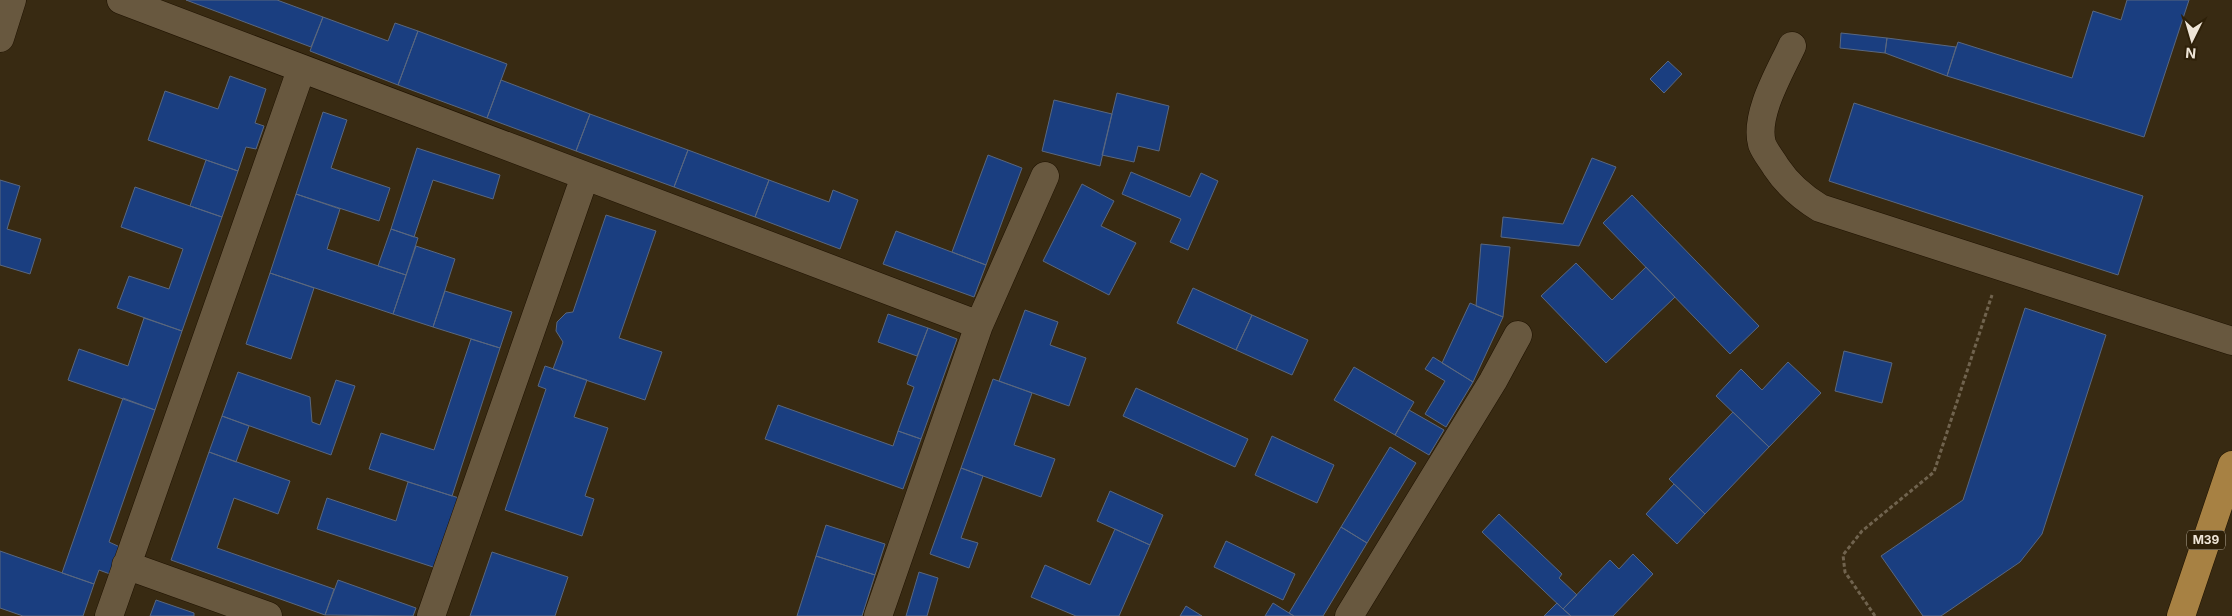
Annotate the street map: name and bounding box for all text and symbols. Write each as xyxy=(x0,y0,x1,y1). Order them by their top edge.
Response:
north arrow xyxy=(2167,15,2217,65)
text: N xyxy=(2185,45,2197,62)
road number: M39 xyxy=(2187,530,2225,550)

